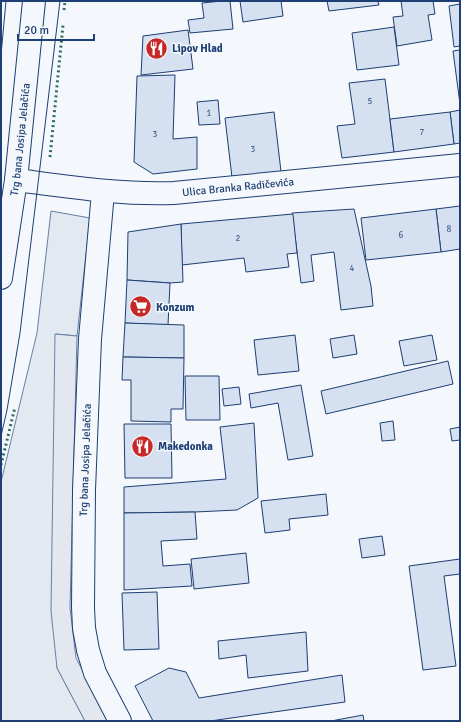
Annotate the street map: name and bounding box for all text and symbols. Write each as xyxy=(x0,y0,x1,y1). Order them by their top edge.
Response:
scale bar xyxy=(18,16,94,42)
text: 20 m xyxy=(24,23,49,38)
restaurant icon: Lipov Hlad xyxy=(144,35,170,61)
place label: Lipov Hlad xyxy=(172,42,223,55)
street label: Trg bana Josipa Jelačića xyxy=(8,82,33,197)
house number: 5 xyxy=(368,96,373,107)
house number: 1 xyxy=(207,108,212,119)
house number: 7 xyxy=(420,127,425,138)
house number: 3 xyxy=(153,129,158,140)
house number: 3 xyxy=(251,144,256,155)
street label: Ulica Branka Radičevića xyxy=(181,175,295,199)
house number: 8 xyxy=(447,224,452,235)
house number: 6 xyxy=(399,230,404,241)
house number: 2 xyxy=(236,233,241,244)
house number: 4 xyxy=(350,263,355,274)
supermarket icon: Konzum xyxy=(128,294,154,320)
place label: Konzum xyxy=(156,301,194,314)
street label: Trg bana Josipa Jelačića xyxy=(77,403,94,517)
restaurant icon: Makedonka xyxy=(129,433,155,459)
place label: Makedonka xyxy=(158,440,213,453)

